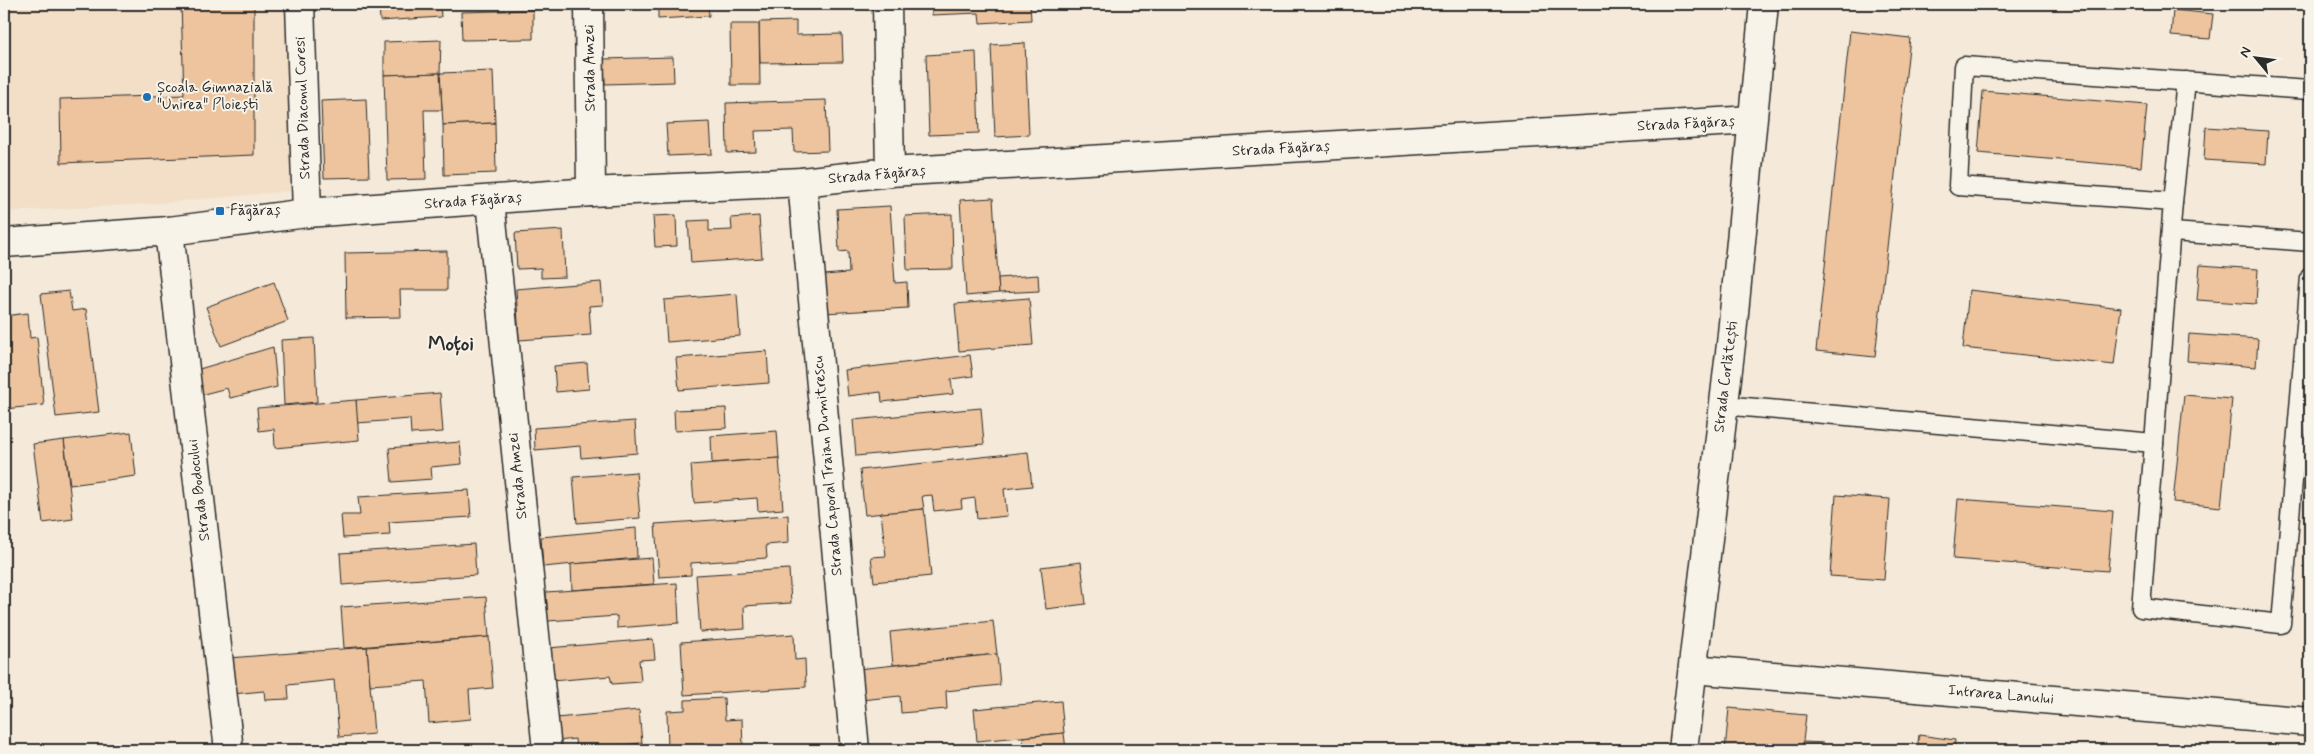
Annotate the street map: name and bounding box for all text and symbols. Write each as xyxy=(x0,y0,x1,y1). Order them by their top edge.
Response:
street label: Strada Amzei xyxy=(579,24,601,112)
north arrow xyxy=(2232,32,2282,82)
street label: Strada Diaconul Coresi xyxy=(291,36,315,180)
text: N xyxy=(2235,44,2256,61)
place label: Școala Gimnazială "Unirea" Ploiești xyxy=(157,78,274,115)
marker: Școala Gimnazială "Unirea" Ploiești xyxy=(141,91,153,103)
street label: Strada Făgăraș xyxy=(1637,111,1736,137)
street label: Strada Făgăraș xyxy=(1232,136,1331,162)
street label: Strada Făgăraș xyxy=(827,161,927,189)
street label: Strada Făgăraș xyxy=(423,188,523,214)
place label: Făgăraș xyxy=(230,201,281,221)
marker: Făgăraș xyxy=(214,205,226,217)
street label: Strada Corlătești xyxy=(1709,320,1743,434)
district label: Moțoi xyxy=(428,331,474,358)
street label: Strada Caporal Traian Dumitrescu xyxy=(808,355,848,577)
street label: Strada Amzei xyxy=(504,432,532,520)
street label: Strada Bodocului xyxy=(183,438,215,542)
street label: Intrarea Lanului xyxy=(1947,680,2055,710)

